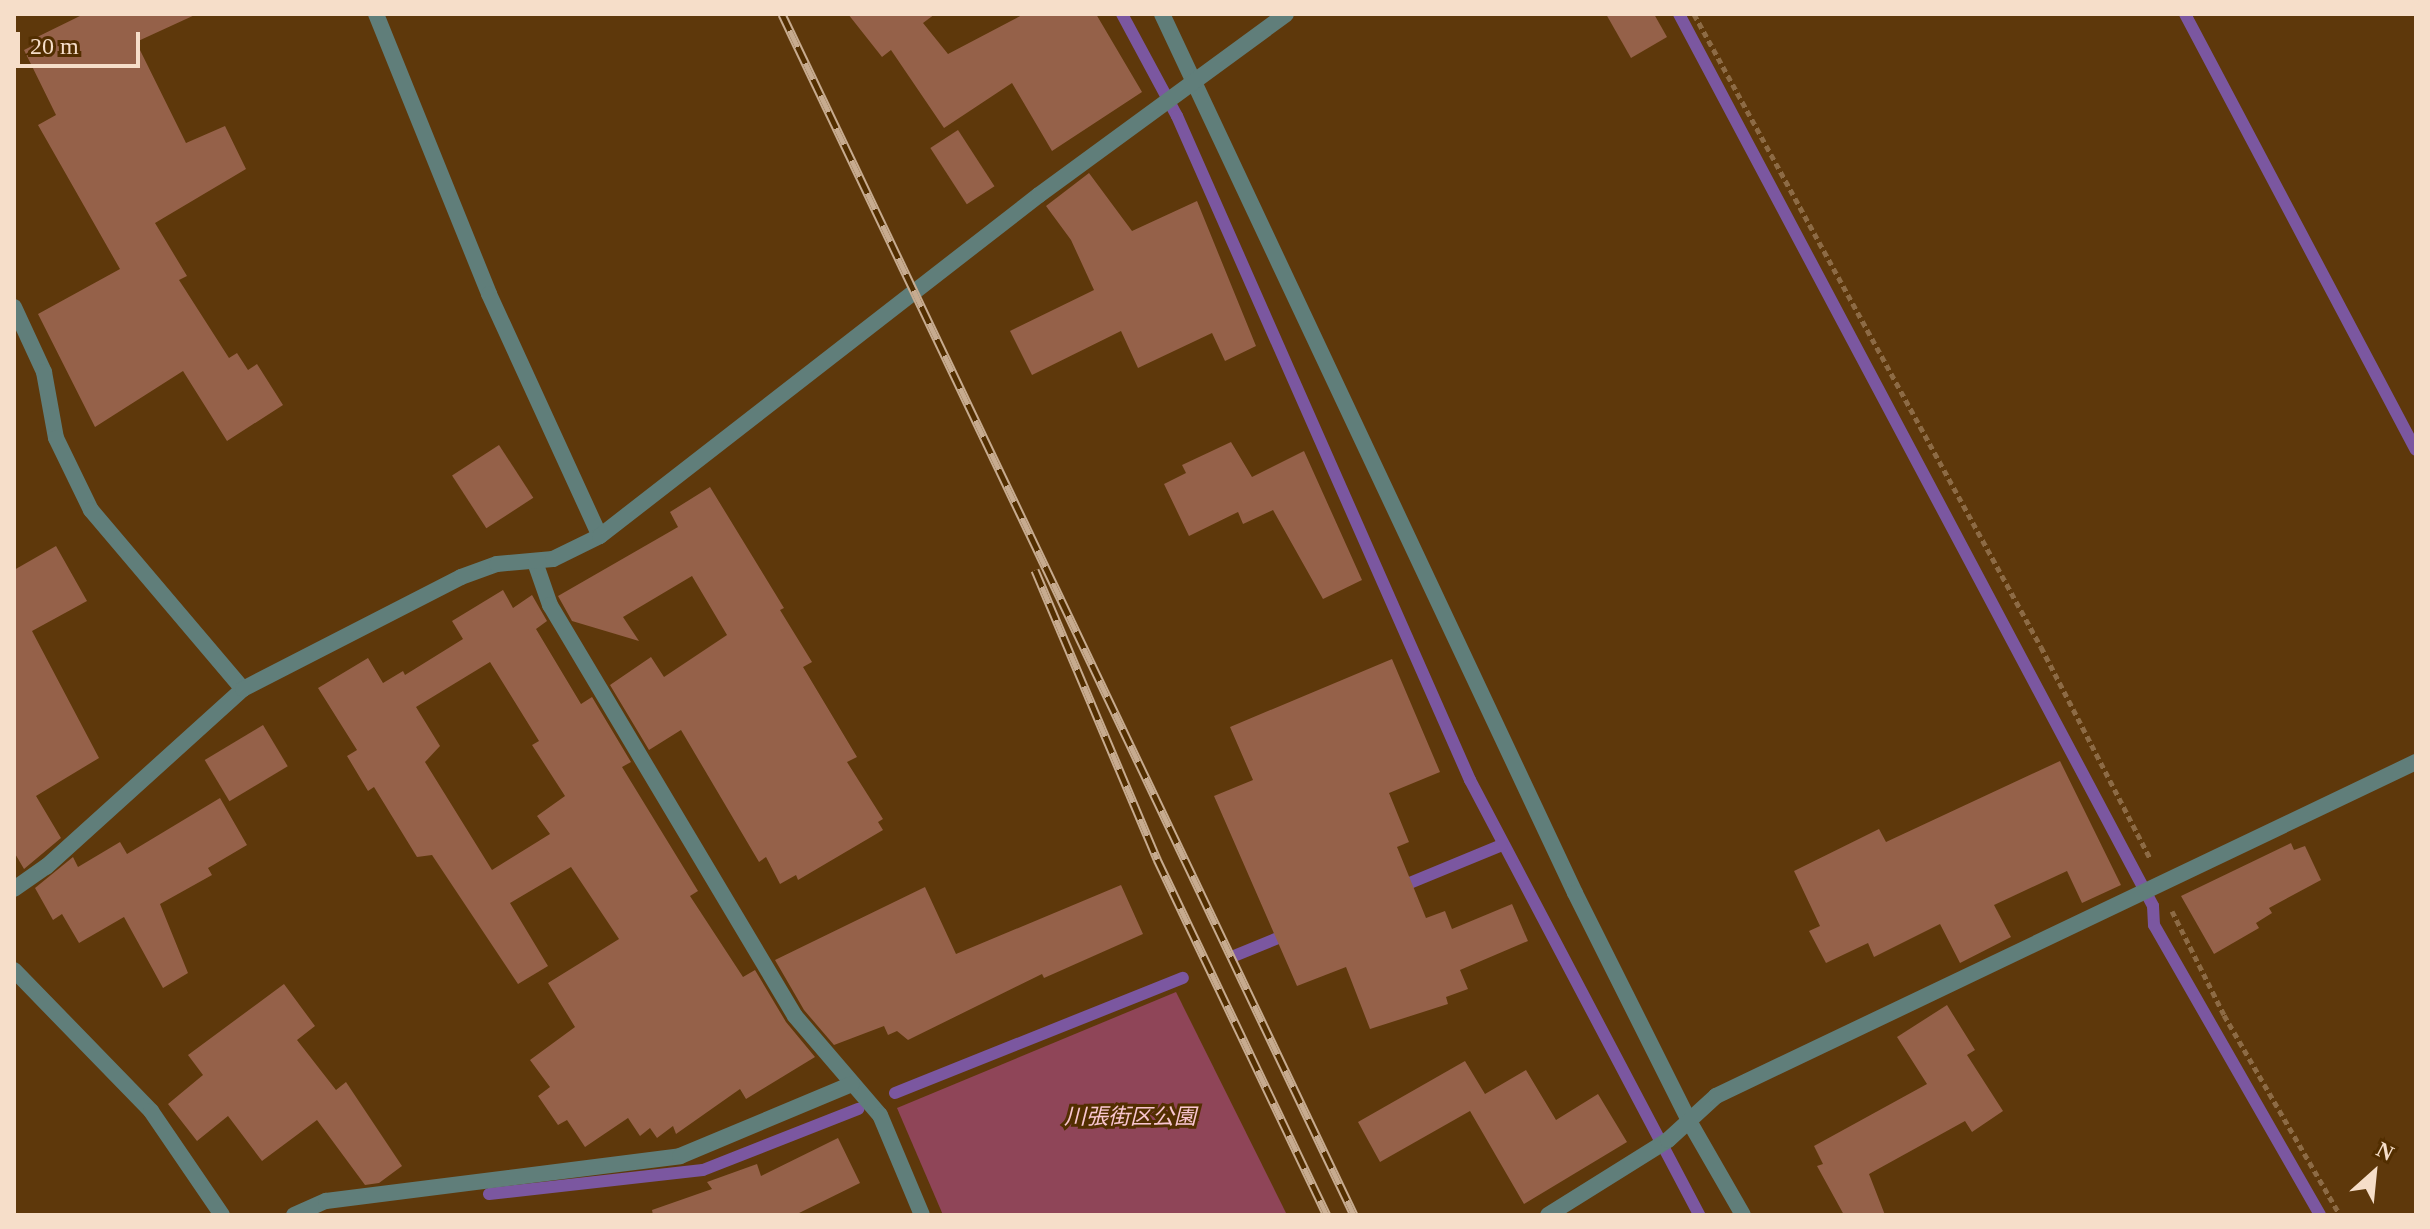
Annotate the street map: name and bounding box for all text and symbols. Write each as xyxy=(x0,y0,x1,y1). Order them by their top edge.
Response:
scale bar xyxy=(20,16,144,66)
text: 20 m xyxy=(30,33,79,59)
park label: 川張街区公園 xyxy=(1064,1104,1196,1130)
north arrow xyxy=(2334,1133,2414,1213)
text: N xyxy=(2372,1136,2398,1166)

